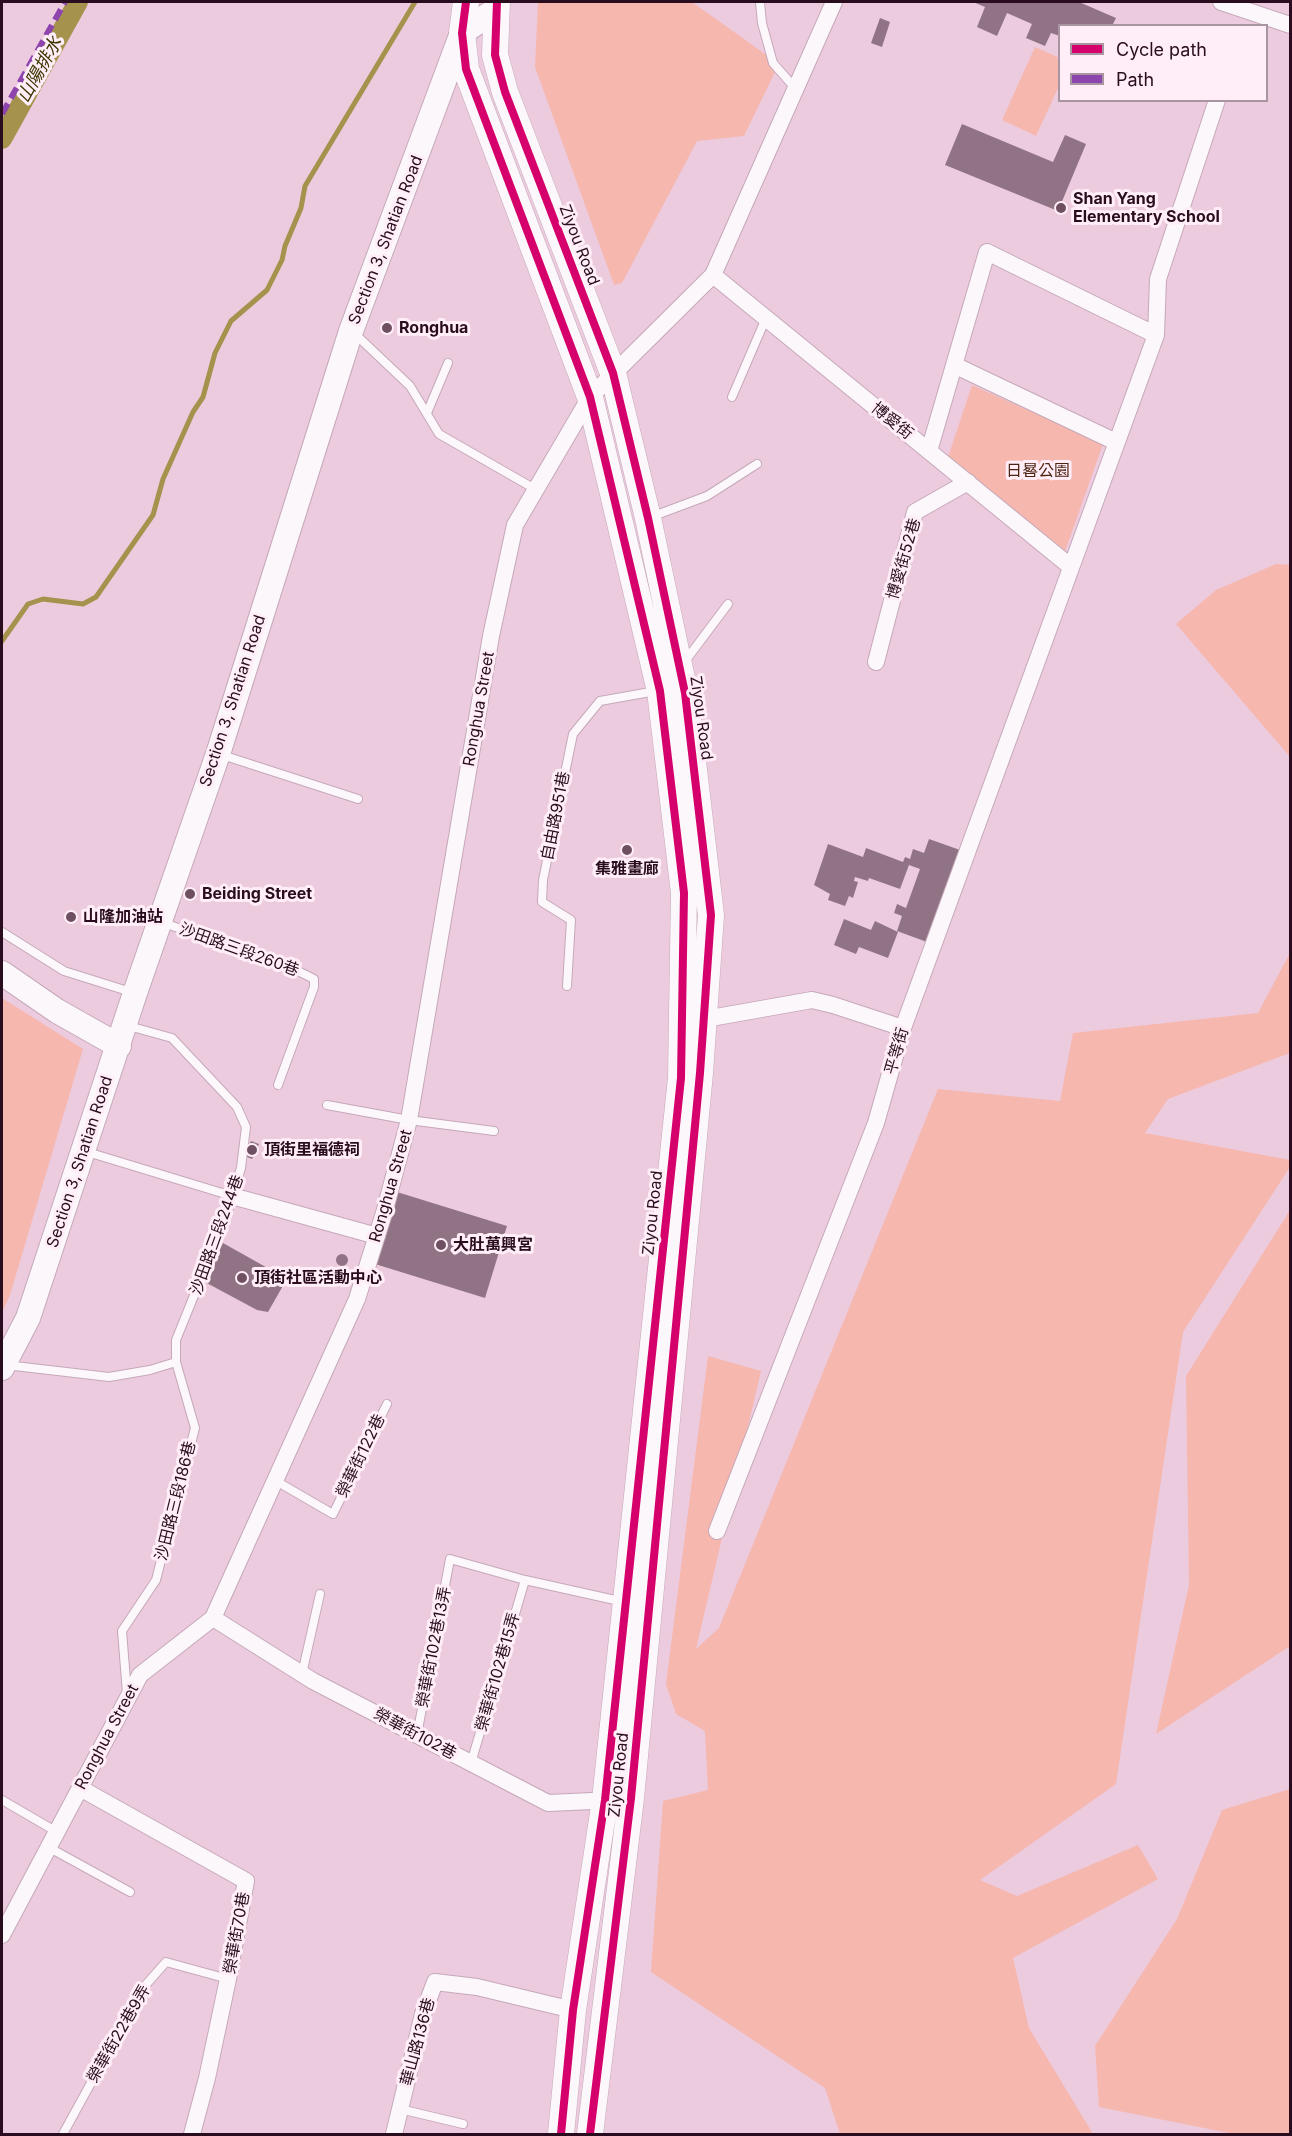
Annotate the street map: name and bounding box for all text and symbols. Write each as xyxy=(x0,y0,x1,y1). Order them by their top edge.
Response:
legend xyxy=(1058,24,1268,102)
water label: 山陽排水 xyxy=(13,33,67,107)
text: Cycle path xyxy=(1116,39,1207,60)
text: Path xyxy=(1116,69,1154,90)
street label: Section 3, Shatian Road xyxy=(345,153,427,327)
place label: Shan Yang Elementary School xyxy=(1073,189,1220,227)
marker: Shan Yang Elementary School xyxy=(1054,201,1068,215)
street label: Ziyou Road xyxy=(555,202,603,288)
place label: Ronghua xyxy=(399,318,468,338)
marker: Ronghua xyxy=(380,321,394,335)
street label: 博愛街 xyxy=(867,398,917,444)
park label: 日晷公園 xyxy=(1006,461,1070,481)
street label: 博愛街52巷 xyxy=(883,516,925,602)
street label: Section 3, Shatian Road xyxy=(196,613,270,789)
street label: Ronghua Street xyxy=(459,650,499,768)
street label: Ziyou Road xyxy=(686,675,716,761)
street label: 自由路951巷 xyxy=(538,770,574,862)
marker: 集雅畫廊 xyxy=(620,843,634,857)
place label: 集雅畫廊 xyxy=(595,859,659,879)
place label: Beiding Street xyxy=(202,884,312,904)
marker: Beiding Street xyxy=(183,887,197,901)
place label: 山隆加油站 xyxy=(83,907,163,927)
marker: 山隆加油站 xyxy=(64,910,78,924)
street label: 沙田路三段260巷 xyxy=(177,919,301,981)
street label: 平等街 xyxy=(881,1025,913,1077)
street label: Section 3, Shatian Road xyxy=(43,1074,117,1250)
street label: Ronghua Street xyxy=(366,1127,416,1245)
place label: 頂街里福德祠 xyxy=(264,1140,360,1160)
marker: 頂街里福德祠 xyxy=(245,1143,259,1157)
street label: Ziyou Road xyxy=(639,1170,667,1256)
street label: 沙田路三段244巷 xyxy=(186,1172,248,1298)
place label: 大肚萬興宮 xyxy=(453,1235,533,1255)
marker: 大肚萬興宮 xyxy=(434,1238,448,1252)
place label: 頂街社區活動中心 xyxy=(254,1268,382,1288)
marker: 頂街社區活動中心 xyxy=(235,1271,249,1285)
street label: 榮華街122巷 xyxy=(333,1411,389,1501)
street label: 沙田路三段186巷 xyxy=(152,1439,200,1563)
street label: 榮華街102巷13弄 xyxy=(413,1585,455,1709)
street label: 榮華街102巷15弄 xyxy=(472,1610,524,1734)
street label: Ronghua Street xyxy=(71,1681,143,1793)
street label: 榮華街102巷 xyxy=(371,1704,459,1764)
street label: Ziyou Road xyxy=(605,1732,633,1818)
street label: 榮華街70巷 xyxy=(220,1891,254,1975)
street label: 榮華街22巷9弄 xyxy=(83,1982,155,2086)
street label: 華山路136巷 xyxy=(397,1996,439,2088)

